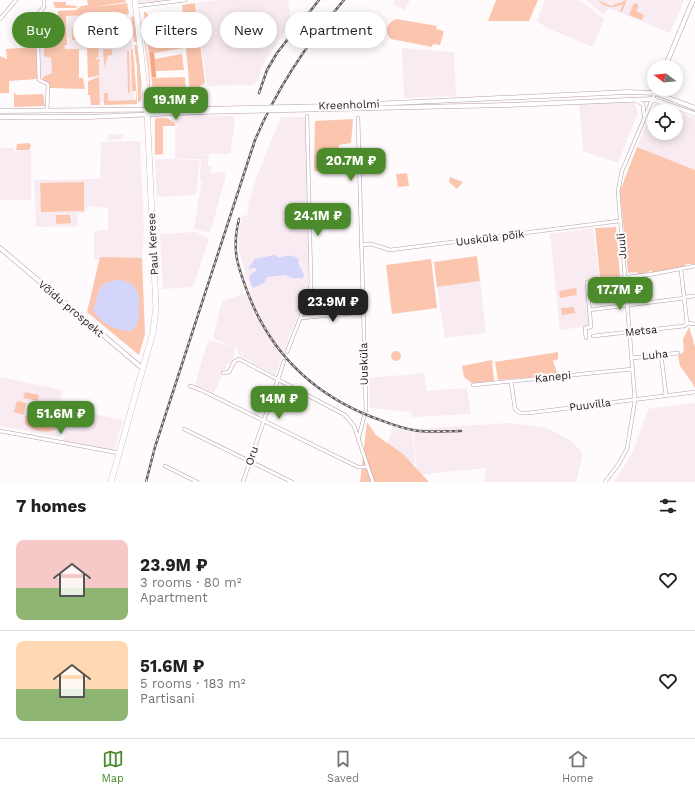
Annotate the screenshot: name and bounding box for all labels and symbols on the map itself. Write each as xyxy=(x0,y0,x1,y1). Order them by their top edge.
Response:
north arrow xyxy=(647,60,683,96)
pin: 19.1M ₽ xyxy=(139,87,213,121)
street label: Kreenholmi xyxy=(318,97,380,113)
pin: 20.7M ₽ xyxy=(314,148,388,182)
pin: 24.1M ₽ xyxy=(281,203,355,237)
street label: Paul Kerese xyxy=(145,213,161,275)
street label: Uusküla põik xyxy=(455,227,525,249)
street label: Juuli xyxy=(614,232,630,260)
pin: 17.7M ₽ xyxy=(583,277,657,311)
street label: Võidu prospekt xyxy=(36,278,107,340)
pin: 23.9M ₽ xyxy=(296,289,370,323)
street label: Metsa xyxy=(624,323,658,339)
street label: Uusküla xyxy=(357,342,371,386)
street label: Luha xyxy=(641,347,669,363)
street label: Kanepi xyxy=(534,369,572,385)
pin: 14M ₽ xyxy=(251,386,307,420)
street label: Puuvilla xyxy=(568,396,612,414)
pin: 51.6M ₽ xyxy=(24,401,98,435)
street label: Oru xyxy=(243,445,261,467)

